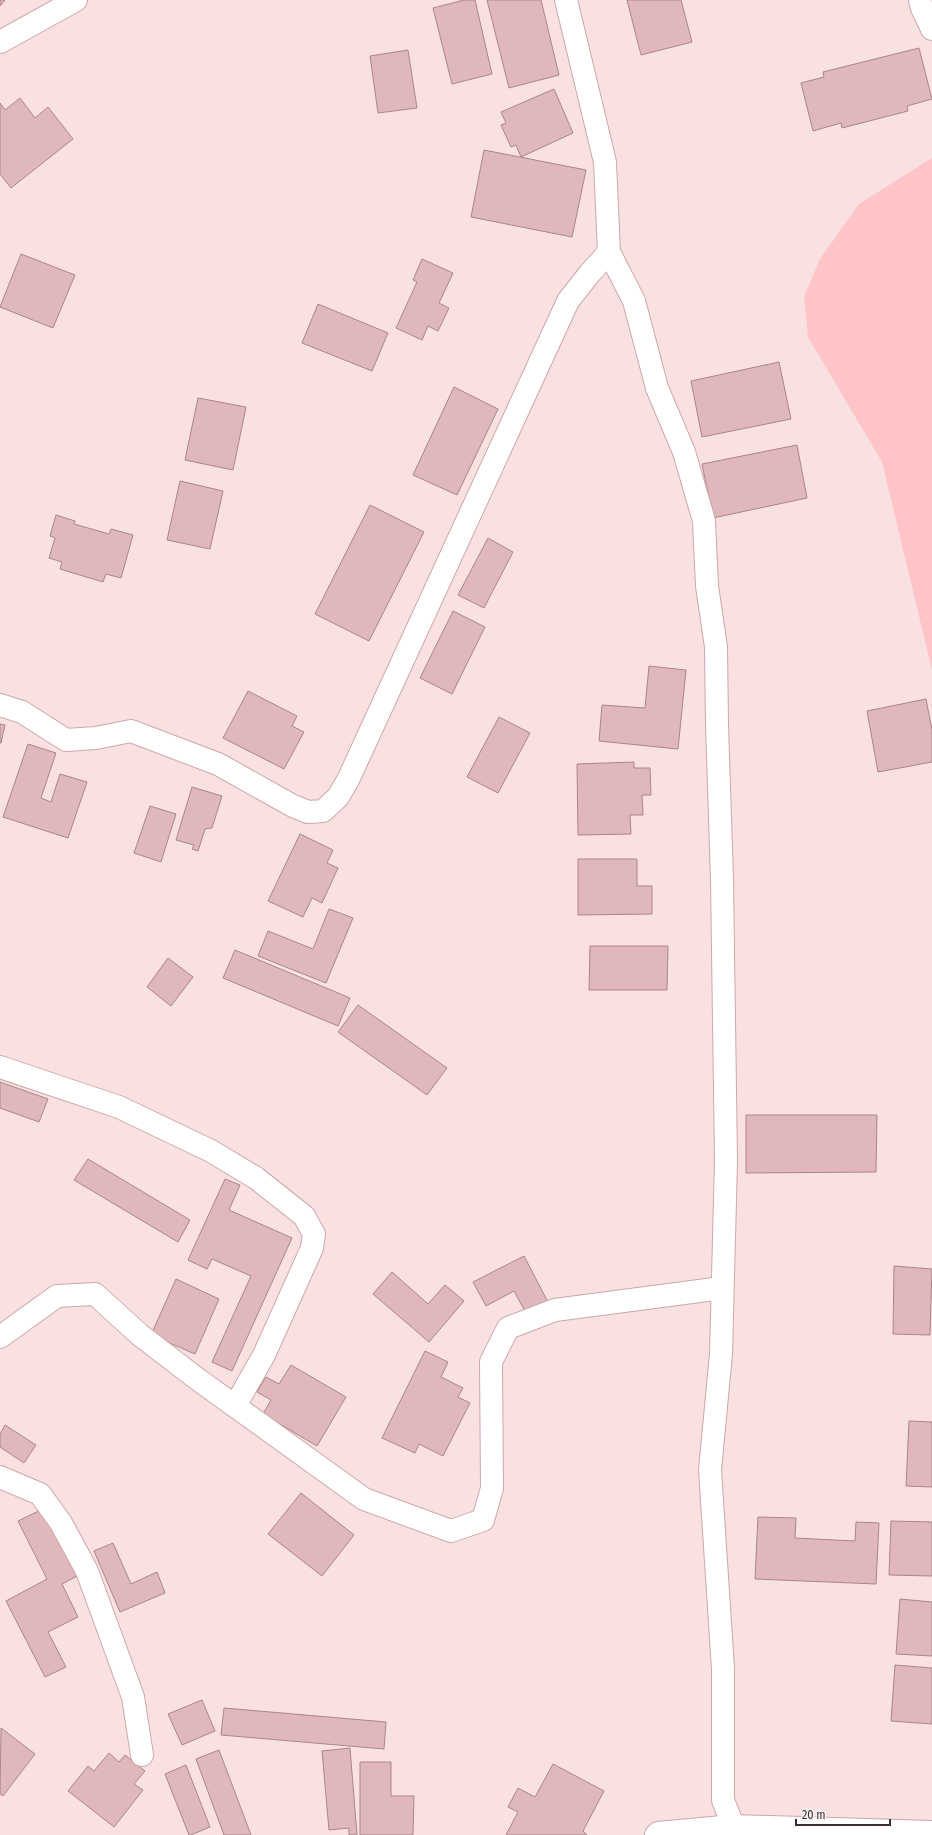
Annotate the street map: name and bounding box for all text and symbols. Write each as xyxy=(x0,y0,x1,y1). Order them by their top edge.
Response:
scale bar xyxy=(796,1801,890,1827)
text: 20 m xyxy=(802,1808,826,1822)

